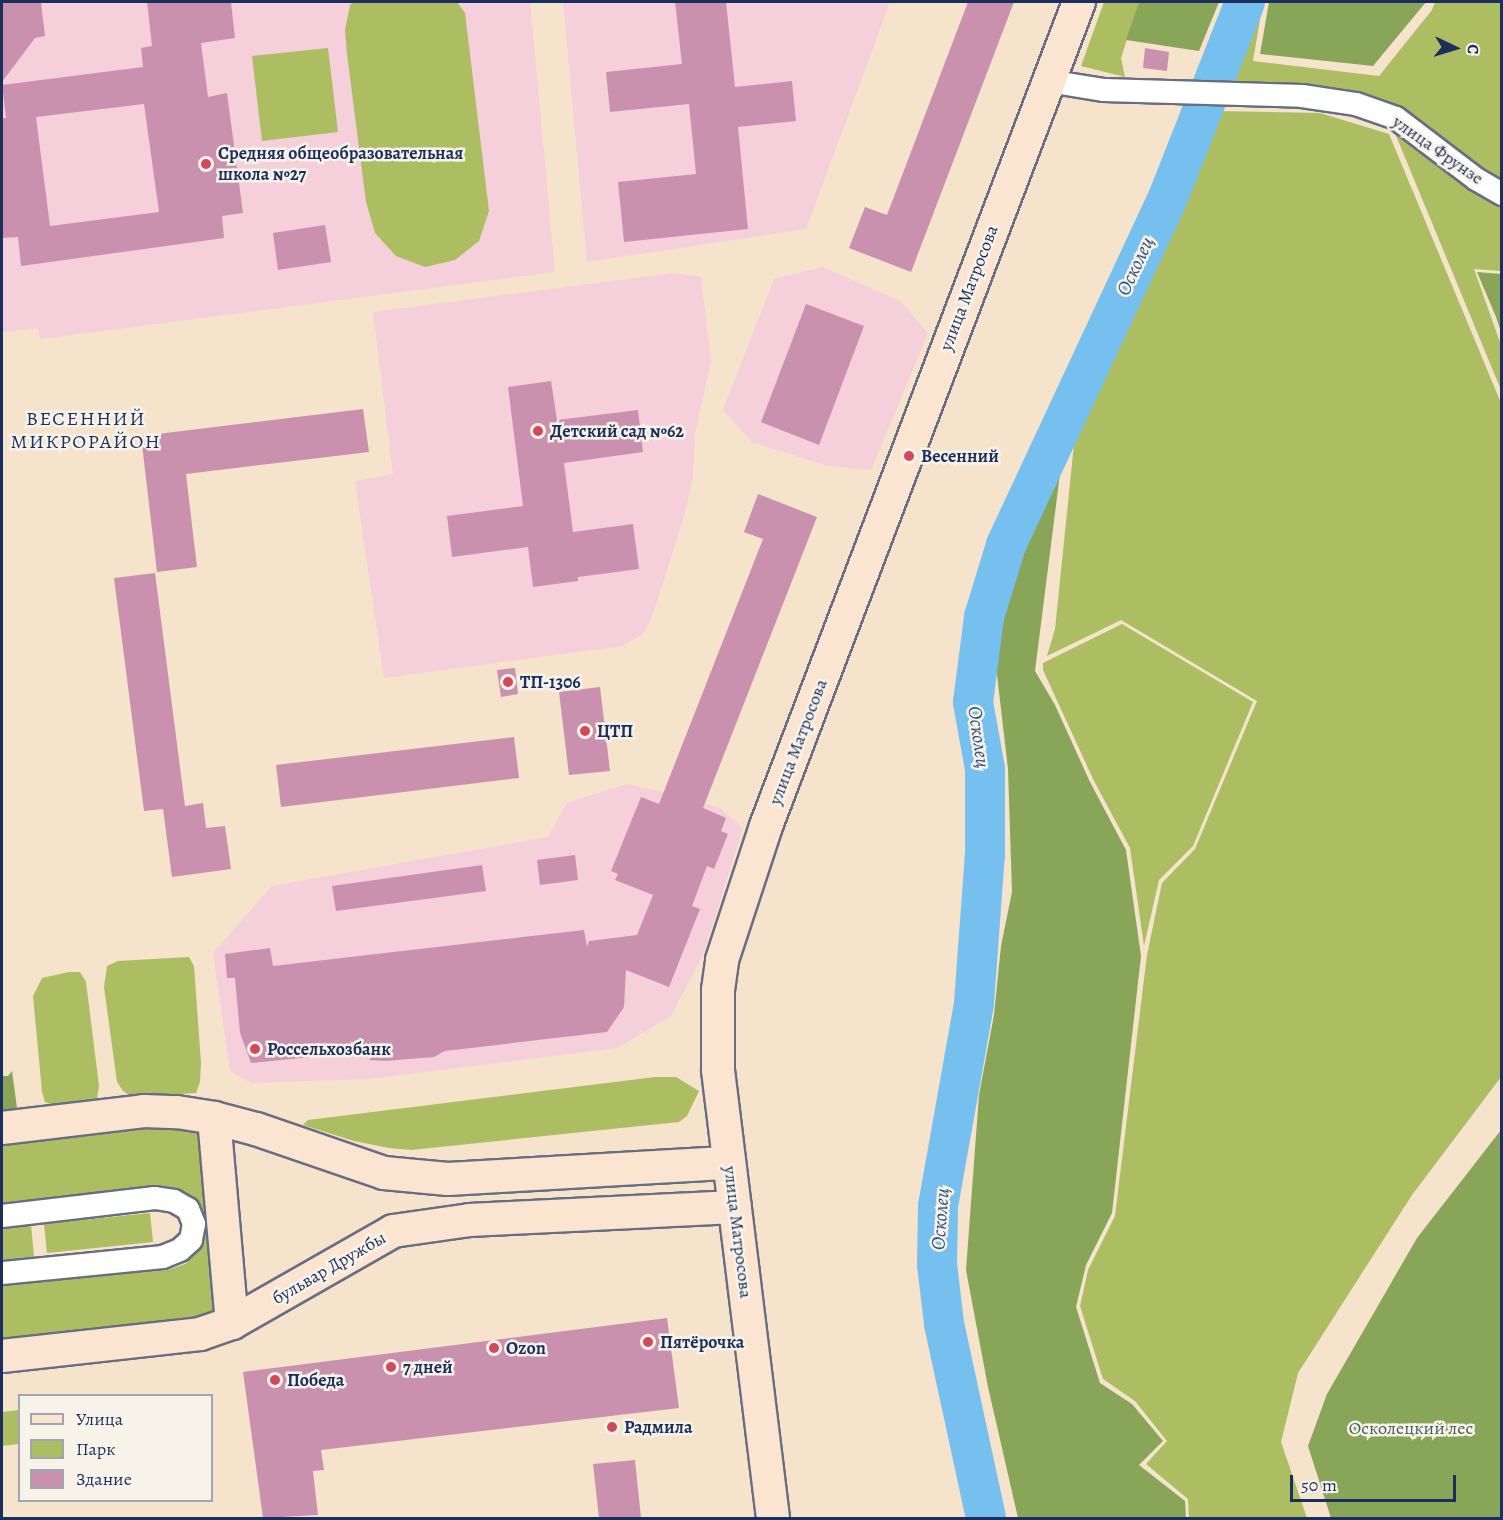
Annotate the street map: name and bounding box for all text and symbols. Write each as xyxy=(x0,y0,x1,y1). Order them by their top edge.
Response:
north arrow xyxy=(1425,18,1485,78)
text: С xyxy=(1462,44,1484,55)
street label: улица Фрунзе xyxy=(1388,111,1488,189)
place label: Средняя общеобразовательная школа №27 xyxy=(218,143,463,186)
marker: Средняя общеобразовательная школа №27 xyxy=(199,157,213,171)
street label: улица Матросова xyxy=(935,222,1003,354)
water label: Осколец xyxy=(1111,233,1159,299)
district label: ВЕСЕННИЙ МИКРОРАЙОН xyxy=(11,406,161,453)
place label: Детский сад №62 xyxy=(550,420,684,442)
marker: Детский сад №62 xyxy=(531,424,545,438)
place label: Весенний xyxy=(921,445,999,467)
marker: Весенний xyxy=(902,449,916,463)
place label: ТП-1306 xyxy=(520,671,581,693)
marker: ТП-1306 xyxy=(501,675,515,689)
street label: улица Матросова xyxy=(764,676,832,808)
water label: Осколец xyxy=(963,704,995,770)
place label: ЦТП xyxy=(597,720,633,742)
marker: ЦТП xyxy=(578,724,592,738)
place label: Россельхозбанк xyxy=(267,1038,391,1060)
marker: Россельхозбанк xyxy=(248,1042,262,1056)
street label: улица Матросова xyxy=(719,1165,757,1299)
water label: Осколец xyxy=(926,1187,954,1251)
street label: бульвар Дружбы xyxy=(268,1227,390,1309)
place label: Пятёрочка xyxy=(660,1331,744,1353)
marker: Пятёрочка xyxy=(641,1335,655,1349)
place label: Ozon xyxy=(506,1337,546,1359)
marker: Ozon xyxy=(487,1341,501,1355)
place label: 7 дней xyxy=(403,1356,453,1378)
marker: 7 дней xyxy=(384,1360,398,1374)
place label: Победа xyxy=(287,1369,344,1391)
marker: Победа xyxy=(268,1373,282,1387)
legend xyxy=(18,1394,213,1502)
text: Улица xyxy=(76,1407,123,1431)
place label: Радмила xyxy=(624,1416,692,1438)
park label: Осколецкий лес xyxy=(1349,1417,1473,1439)
marker: Радмила xyxy=(605,1420,619,1434)
text: Парк xyxy=(76,1437,116,1461)
scale bar xyxy=(1293,1463,1460,1501)
text: Здание xyxy=(76,1467,132,1491)
text: 50 m xyxy=(1301,1473,1337,1497)

